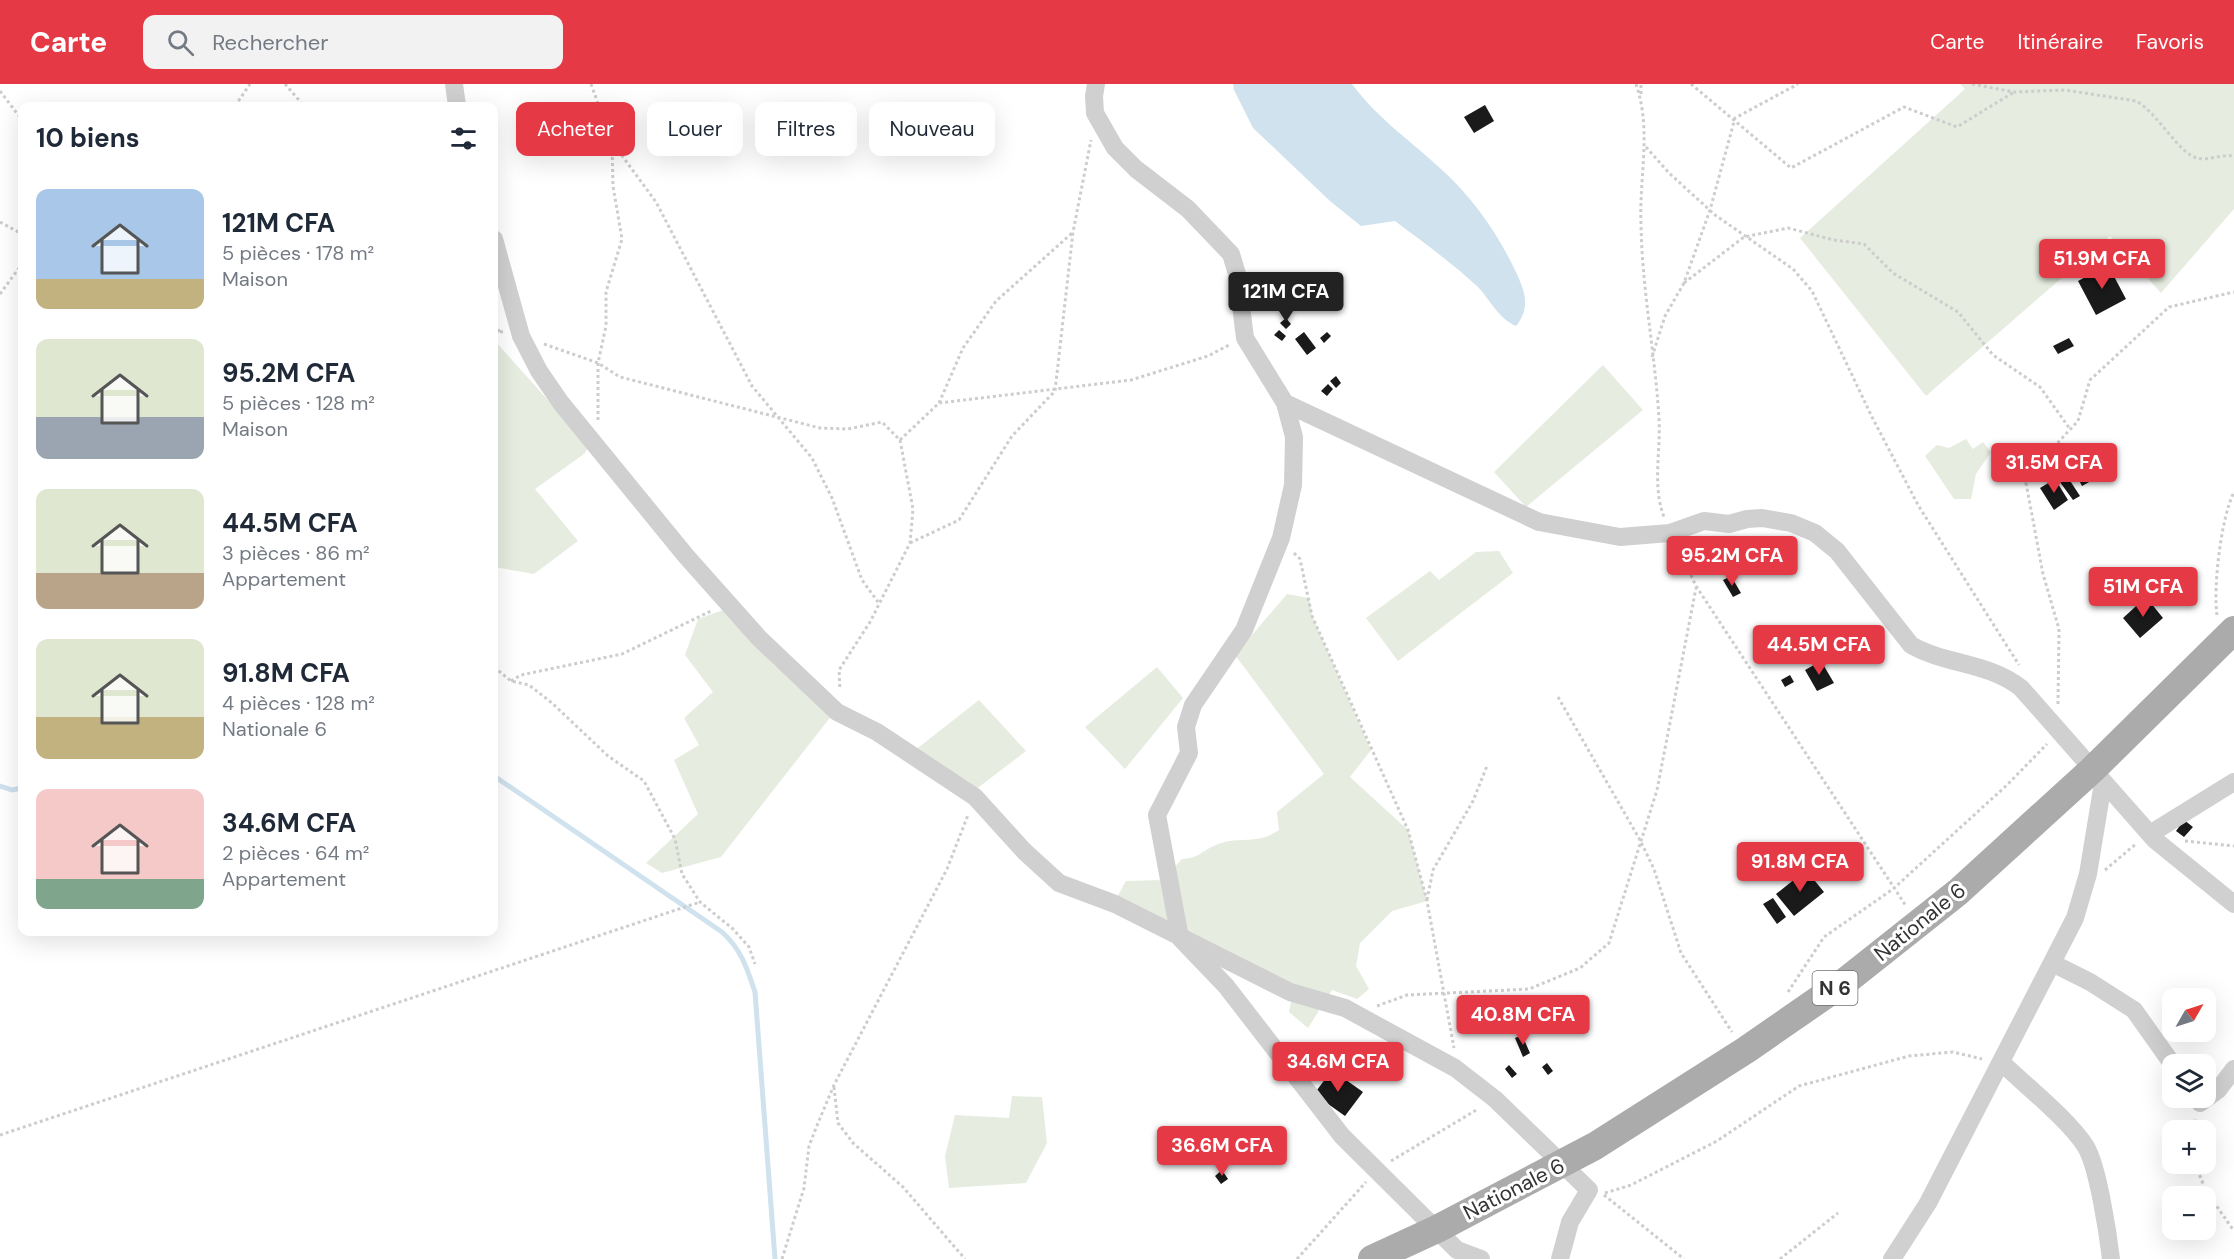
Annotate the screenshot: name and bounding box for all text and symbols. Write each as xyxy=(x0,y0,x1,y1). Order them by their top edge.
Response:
search box xyxy=(143,15,563,69)
text: Carte xyxy=(30,24,107,61)
icon: search xyxy=(164,26,197,59)
text: Rechercher xyxy=(212,28,328,57)
text: Carte xyxy=(1930,28,1984,56)
text: Itinéraire xyxy=(2017,28,2103,56)
text: Favoris xyxy=(2136,28,2204,56)
chip: Acheter xyxy=(516,102,635,156)
chip: Louer xyxy=(647,102,743,156)
chip: Filtres xyxy=(755,102,857,156)
chip: Nouveau xyxy=(869,102,995,156)
text: 10 biens xyxy=(36,121,140,155)
icon: filters xyxy=(447,122,480,155)
text: 121M CFA xyxy=(222,206,335,240)
icon: home xyxy=(84,213,156,285)
pin: 51.9M CFA xyxy=(2033,239,2171,290)
text: 5 pièces · 178 m² xyxy=(222,240,374,266)
text: 51.9M CFA xyxy=(2053,245,2151,271)
text: Maison xyxy=(222,266,288,292)
pin: 121M CFA xyxy=(1224,272,1348,323)
text: 121M CFA xyxy=(1242,278,1330,304)
text: 95.2M CFA xyxy=(222,356,355,390)
icon: home xyxy=(84,363,156,435)
text: 5 pièces · 128 m² xyxy=(222,390,375,416)
text: Maison xyxy=(222,416,288,442)
pin: 31.5M CFA xyxy=(1985,443,2123,494)
text: 31.5M CFA xyxy=(2005,449,2103,475)
text: 44.5M CFA xyxy=(222,506,358,540)
icon: home xyxy=(84,513,156,585)
pin: 95.2M CFA xyxy=(1663,536,1801,587)
text: 3 pièces · 86 m² xyxy=(222,540,370,566)
text: 95.2M CFA xyxy=(1681,542,1783,568)
text: Appartement xyxy=(222,566,346,592)
pin: 51M CFA xyxy=(2088,567,2198,618)
text: 51M CFA xyxy=(2103,573,2183,599)
pin: 44.5M CFA xyxy=(1750,625,1888,676)
text: 44.5M CFA xyxy=(1767,631,1871,657)
text: 91.8M CFA xyxy=(222,656,350,690)
icon: home xyxy=(84,663,156,735)
text: 4 pièces · 128 m² xyxy=(222,690,375,716)
text: Nationale 6 xyxy=(222,716,327,742)
text: 34.6M CFA xyxy=(222,806,356,840)
icon: home xyxy=(84,813,156,885)
text: 2 pièces · 64 m² xyxy=(222,840,369,866)
pin: 91.8M CFA xyxy=(1731,842,1869,893)
text: 91.8M CFA xyxy=(1751,848,1849,874)
text: Appartement xyxy=(222,866,346,892)
street label: Nationale 6 xyxy=(1868,876,1972,968)
road number: N 6 xyxy=(1812,971,1858,1005)
north arrow xyxy=(2162,988,2216,1042)
map controls xyxy=(2162,988,2216,1240)
pin: 40.8M CFA xyxy=(1454,995,1592,1046)
text: 40.8M CFA xyxy=(1471,1001,1575,1027)
pin: 34.6M CFA xyxy=(1269,1042,1407,1093)
text: 34.6M CFA xyxy=(1286,1048,1390,1074)
button: layers xyxy=(2162,1054,2216,1108)
button: + xyxy=(2162,1120,2216,1174)
pin: 36.6M CFA xyxy=(1153,1126,1291,1177)
text: 36.6M CFA xyxy=(1171,1132,1273,1158)
street label: Nationale 6 xyxy=(1459,1152,1569,1226)
button: − xyxy=(2162,1186,2216,1240)

